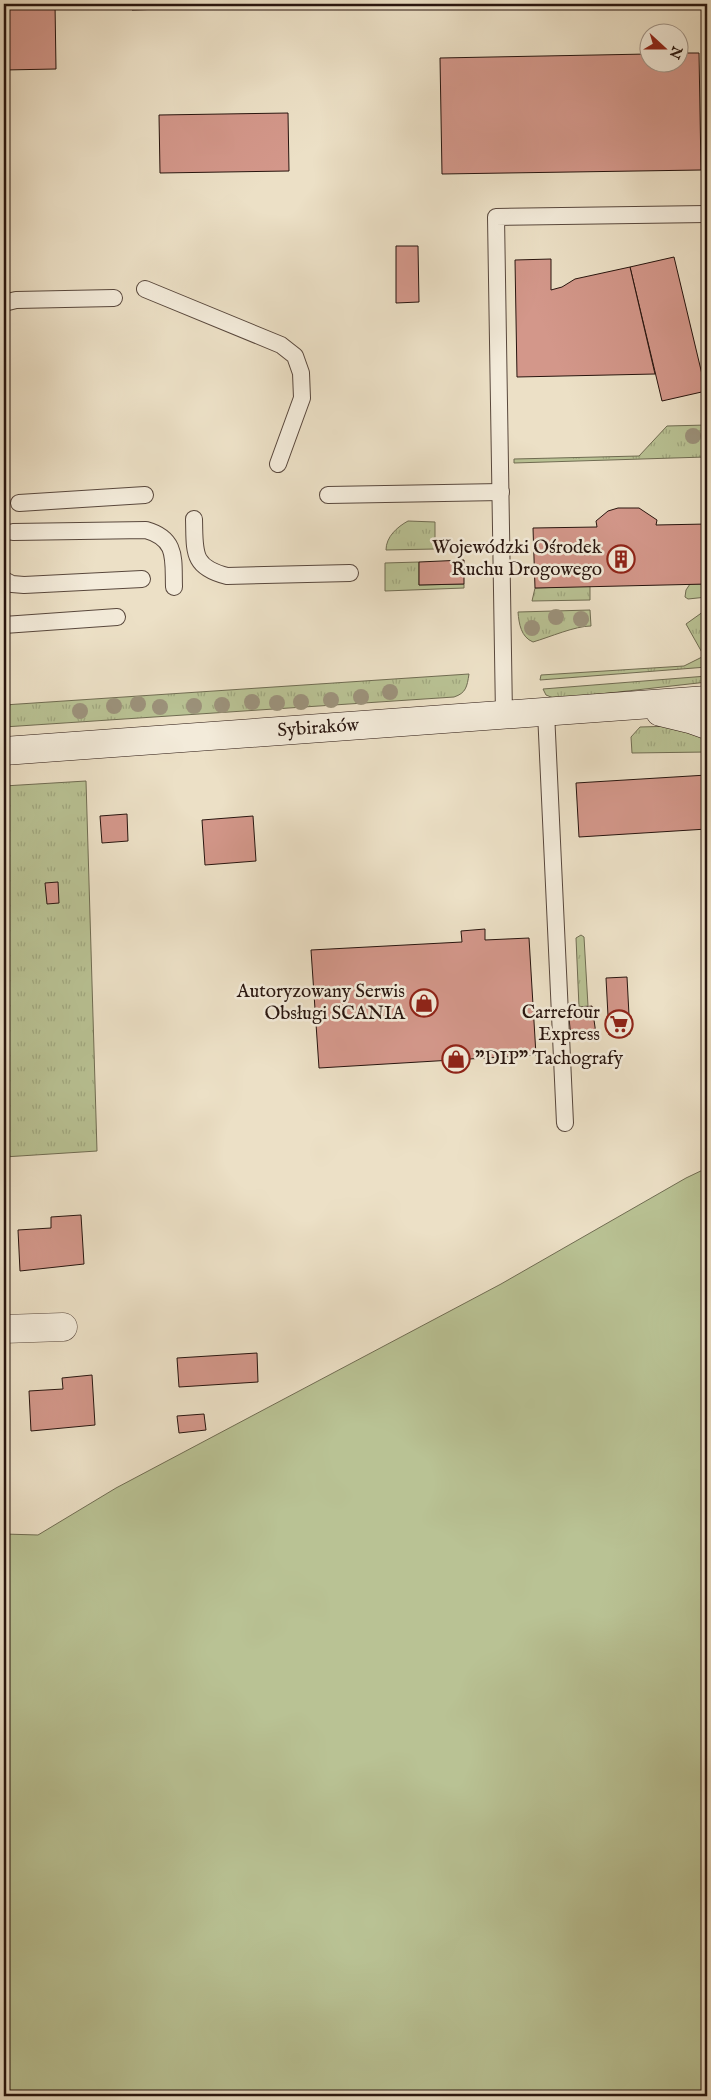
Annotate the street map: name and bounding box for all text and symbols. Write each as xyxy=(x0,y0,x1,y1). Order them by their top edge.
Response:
north arrow xyxy=(638,22,688,72)
text: N xyxy=(665,42,686,61)
place label: Wojewódzki Ośrodek Ruchu Drogowego xyxy=(432,536,603,582)
building icon: Wojewódzki Ośrodek Ruchu Drogowego xyxy=(606,544,636,574)
street label: Sybiraków xyxy=(277,713,360,743)
place label: Autoryzowany Serwis Obsługi SCANIA xyxy=(236,980,406,1026)
shop icon: Autoryzowany Serwis Obsługi SCANIA xyxy=(409,988,439,1018)
place label: Carrefour Express xyxy=(522,1001,600,1047)
supermarket icon: Carrefour Express xyxy=(604,1009,634,1039)
shop icon: "DIP" Tachografy xyxy=(441,1044,471,1074)
place label: "DIP" Tachografy xyxy=(475,1047,624,1071)

